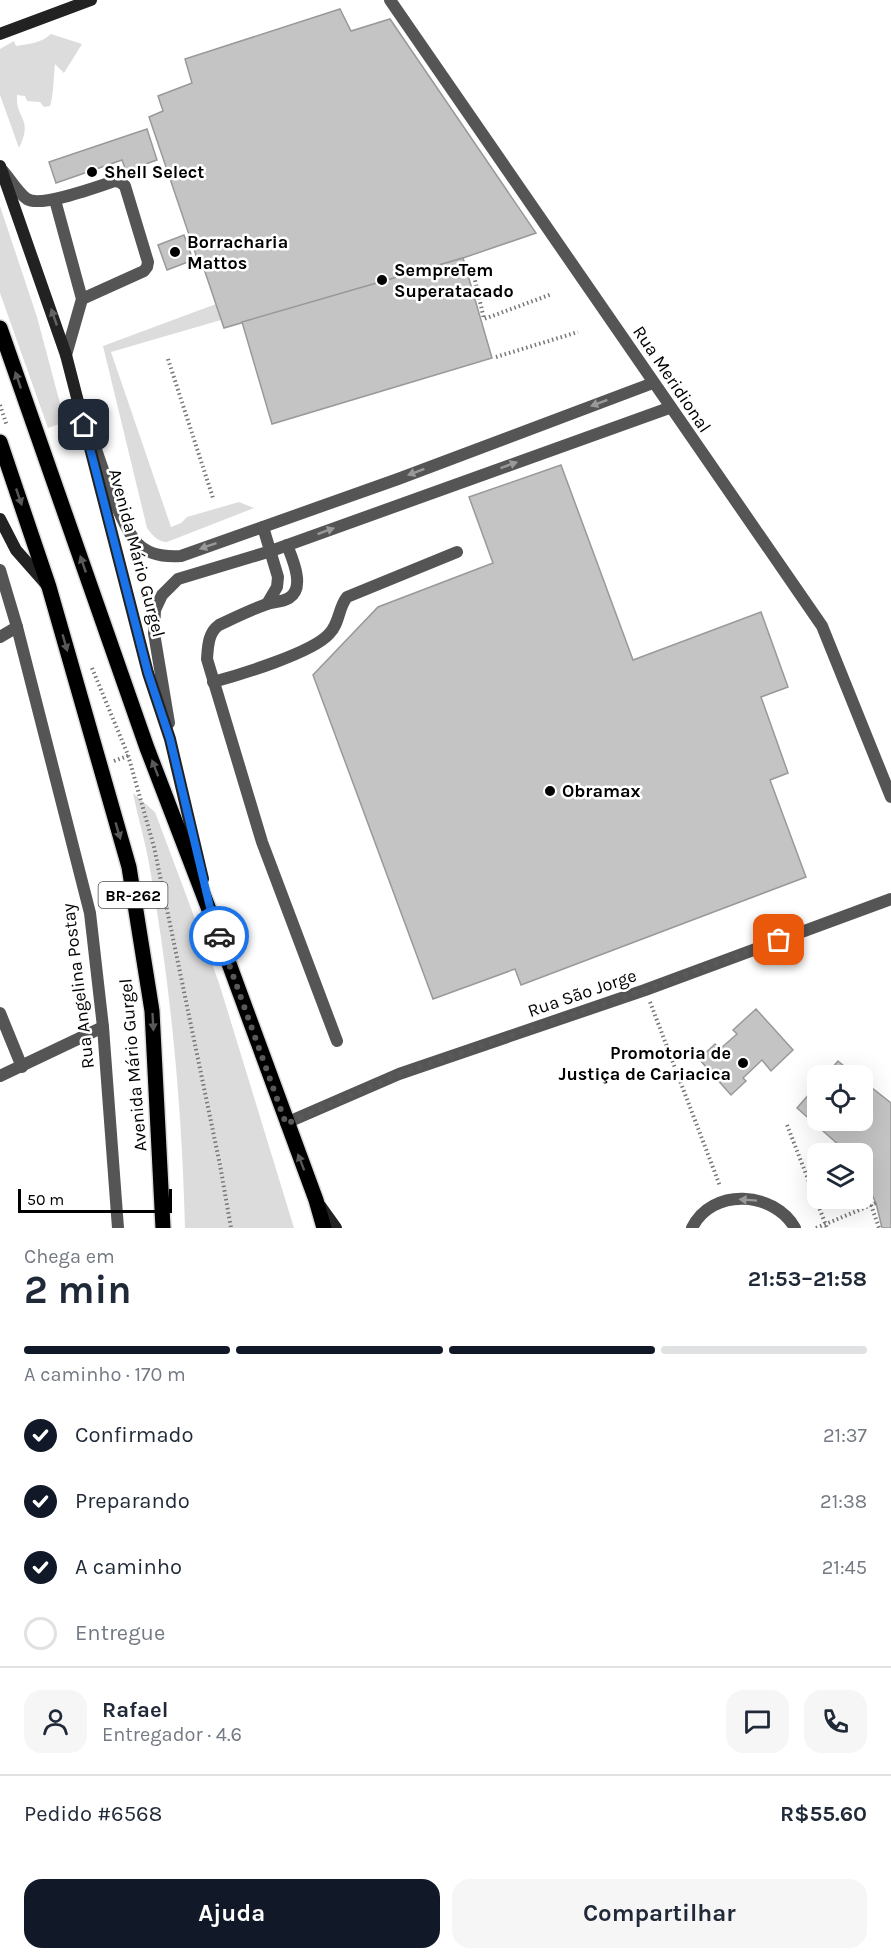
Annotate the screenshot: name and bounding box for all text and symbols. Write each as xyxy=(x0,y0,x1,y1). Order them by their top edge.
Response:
place label: Shell Select xyxy=(104,161,204,183)
marker: Shell Select xyxy=(85,165,99,179)
place label: Borracharia Mattos xyxy=(187,231,288,274)
marker: Borracharia Mattos xyxy=(168,245,182,259)
place label: SempreTem Superatacado xyxy=(394,259,514,302)
marker: SempreTem Superatacado xyxy=(375,273,389,287)
one-way arrow xyxy=(48,308,58,326)
street label: Rua Meridional xyxy=(628,321,716,437)
one-way arrow xyxy=(13,371,23,389)
one-way arrow xyxy=(589,398,607,408)
pin xyxy=(58,399,109,450)
icon: home xyxy=(67,408,100,441)
one-way arrow xyxy=(500,460,518,470)
street label: Avenida Mário Gurgel xyxy=(104,466,170,640)
one-way arrow xyxy=(407,467,425,477)
one-way arrow xyxy=(15,488,25,506)
one-way arrow xyxy=(317,526,335,536)
one-way arrow xyxy=(199,542,217,552)
one-way arrow xyxy=(77,555,87,573)
one-way arrow xyxy=(60,634,70,653)
one-way arrow xyxy=(150,759,159,777)
place label: Obramax xyxy=(562,780,641,802)
marker: Obramax xyxy=(543,784,557,798)
one-way arrow xyxy=(114,822,123,840)
road number: BR-262 xyxy=(98,882,168,908)
street label: Rua Angelina Postay xyxy=(57,901,99,1070)
courier xyxy=(189,906,249,966)
pin xyxy=(753,914,804,965)
icon: car xyxy=(203,920,236,953)
icon: bag xyxy=(762,923,795,956)
street label: Rua São Jorge xyxy=(525,964,639,1022)
street label: Avenida Mário Gurgel xyxy=(114,978,152,1152)
one-way arrow xyxy=(148,1013,157,1032)
place label: Promotoria de Justiça de Cariacica xyxy=(559,1042,731,1085)
marker: Promotoria de Justiça de Cariacica xyxy=(736,1056,750,1070)
map controls xyxy=(807,1065,873,1209)
button: locate xyxy=(807,1065,873,1131)
button: layers xyxy=(807,1143,873,1209)
one-way arrow xyxy=(296,1152,306,1170)
scale bar xyxy=(18,1186,172,1214)
text: 50 m xyxy=(27,1190,64,1209)
one-way arrow xyxy=(738,1195,757,1204)
text: Chega em xyxy=(24,1245,115,1268)
text: 21:53–21:58 xyxy=(748,1266,867,1292)
text: 2 min xyxy=(24,1267,132,1313)
text: A caminho · 170 m xyxy=(24,1363,186,1386)
icon: check xyxy=(24,1419,57,1452)
text: Confirmado xyxy=(75,1422,194,1448)
text: 21:37 xyxy=(823,1424,867,1447)
icon: check xyxy=(24,1485,57,1518)
text: Preparando xyxy=(75,1488,190,1514)
text: 21:38 xyxy=(820,1490,867,1513)
icon: check xyxy=(24,1551,57,1584)
text: A caminho xyxy=(75,1554,182,1580)
text: 21:45 xyxy=(822,1556,867,1579)
text: Entregue xyxy=(75,1620,165,1646)
button: person xyxy=(24,1690,87,1753)
button: chat xyxy=(726,1690,789,1753)
button: phone xyxy=(804,1690,867,1753)
text: Rafael xyxy=(102,1697,168,1723)
text: Entregador · 4.6 xyxy=(102,1723,242,1746)
text: Pedido #6568 xyxy=(24,1801,162,1827)
text: R$55.60 xyxy=(780,1801,867,1827)
button: Ajuda xyxy=(24,1879,440,1948)
button: Compartilhar xyxy=(452,1879,867,1948)

